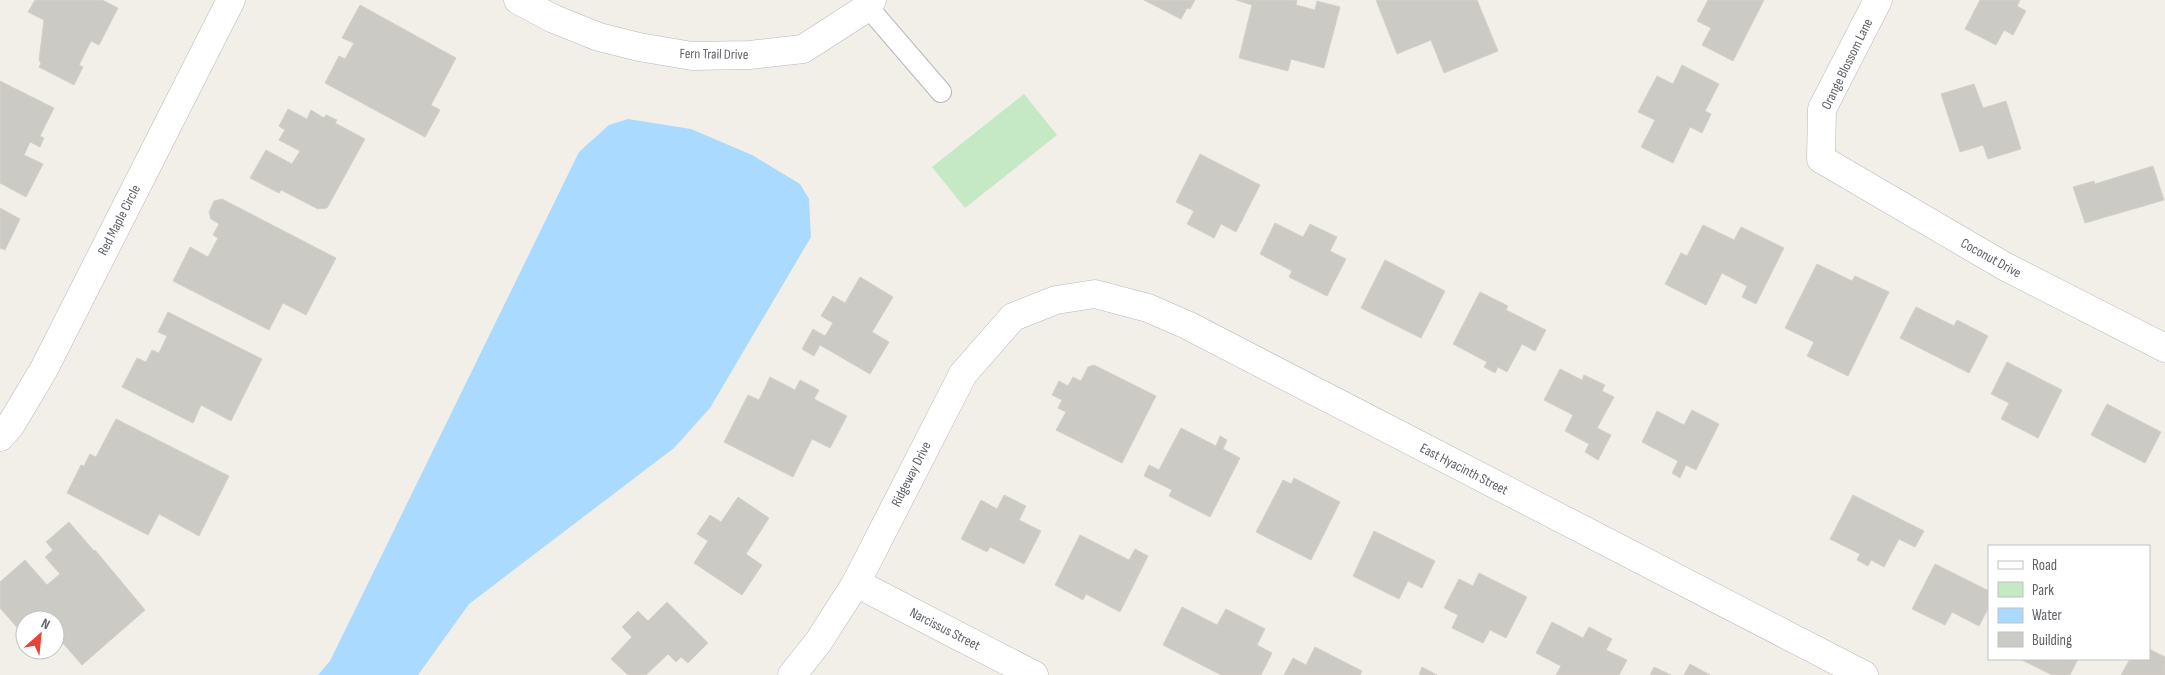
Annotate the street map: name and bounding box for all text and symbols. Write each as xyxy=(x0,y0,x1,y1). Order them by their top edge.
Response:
street label: Orange Blossom Lane xyxy=(1818,16,1876,112)
street label: Fern Trail Drive xyxy=(680,45,748,63)
street label: Red Maple Circle xyxy=(94,182,144,258)
street label: Coconut Drive xyxy=(1958,234,2024,282)
street label: Ridgeway Drive xyxy=(887,438,935,510)
street label: East Hyacinth Street xyxy=(1417,440,1511,498)
legend xyxy=(1988,545,2150,660)
text: Road xyxy=(2032,556,2057,575)
text: Park xyxy=(2032,581,2054,600)
street label: Narcissus Street xyxy=(907,604,983,654)
text: Water xyxy=(2032,606,2063,625)
north arrow xyxy=(15,610,65,660)
text: N xyxy=(38,615,53,633)
text: Building xyxy=(2032,631,2072,650)

